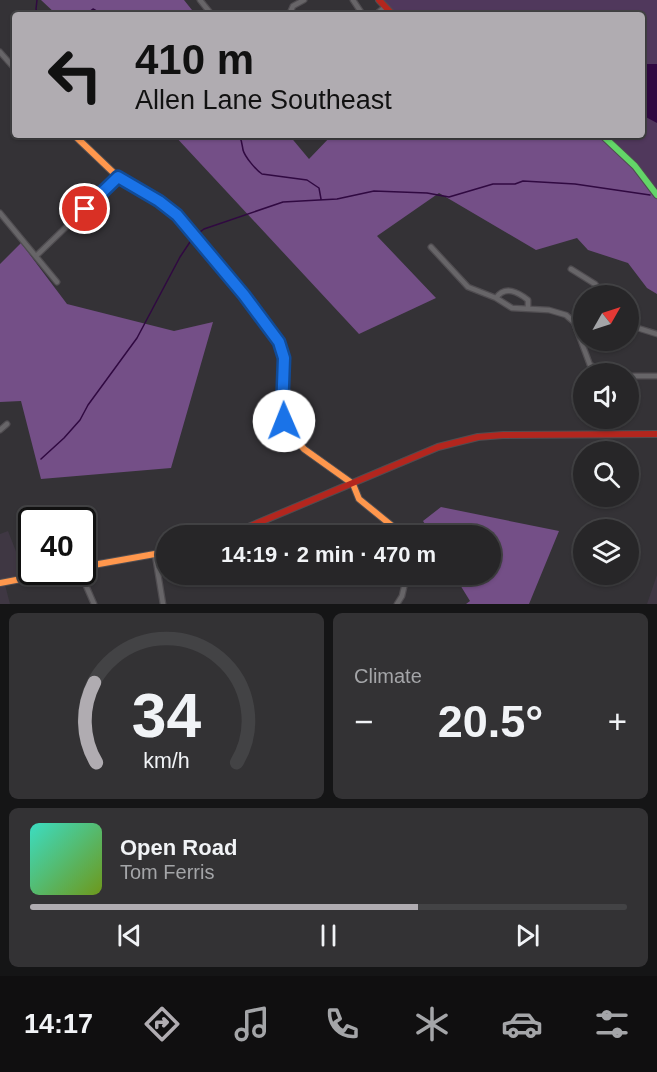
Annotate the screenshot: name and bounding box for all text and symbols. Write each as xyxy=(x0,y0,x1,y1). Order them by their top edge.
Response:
icon: left xyxy=(36,36,114,114)
text: 410 m xyxy=(135,36,254,83)
text: Allen Lane Southeast xyxy=(135,85,392,115)
pin xyxy=(59,183,110,234)
icon: arrive xyxy=(68,192,101,225)
north arrow xyxy=(573,285,639,351)
map controls xyxy=(573,285,639,585)
button: sound xyxy=(573,363,639,429)
position arrow xyxy=(252,389,316,453)
button: search xyxy=(573,441,639,507)
speed limit sign: 40 xyxy=(18,507,96,585)
button: layers xyxy=(573,519,639,585)
text: 14:19 · 2 min · 470 m xyxy=(221,542,436,567)
text: Climate xyxy=(354,665,422,687)
text: 34 xyxy=(132,681,201,750)
text: 20.5° xyxy=(438,696,543,747)
text: − xyxy=(354,703,373,740)
text: + xyxy=(608,703,627,740)
text: km/h xyxy=(143,749,190,773)
text: Open Road xyxy=(120,835,237,860)
text: Tom Ferris xyxy=(120,861,214,883)
icon: previous xyxy=(113,919,146,952)
icon: pause xyxy=(312,919,345,952)
icon: next xyxy=(511,919,544,952)
icon: directions xyxy=(141,1003,183,1045)
icon: music xyxy=(231,1003,273,1045)
icon: phone xyxy=(321,1003,363,1045)
icon: climate xyxy=(411,1003,453,1045)
icon: car xyxy=(501,1003,543,1045)
icon: filters xyxy=(591,1003,633,1045)
text: 14:17 xyxy=(24,1009,93,1039)

